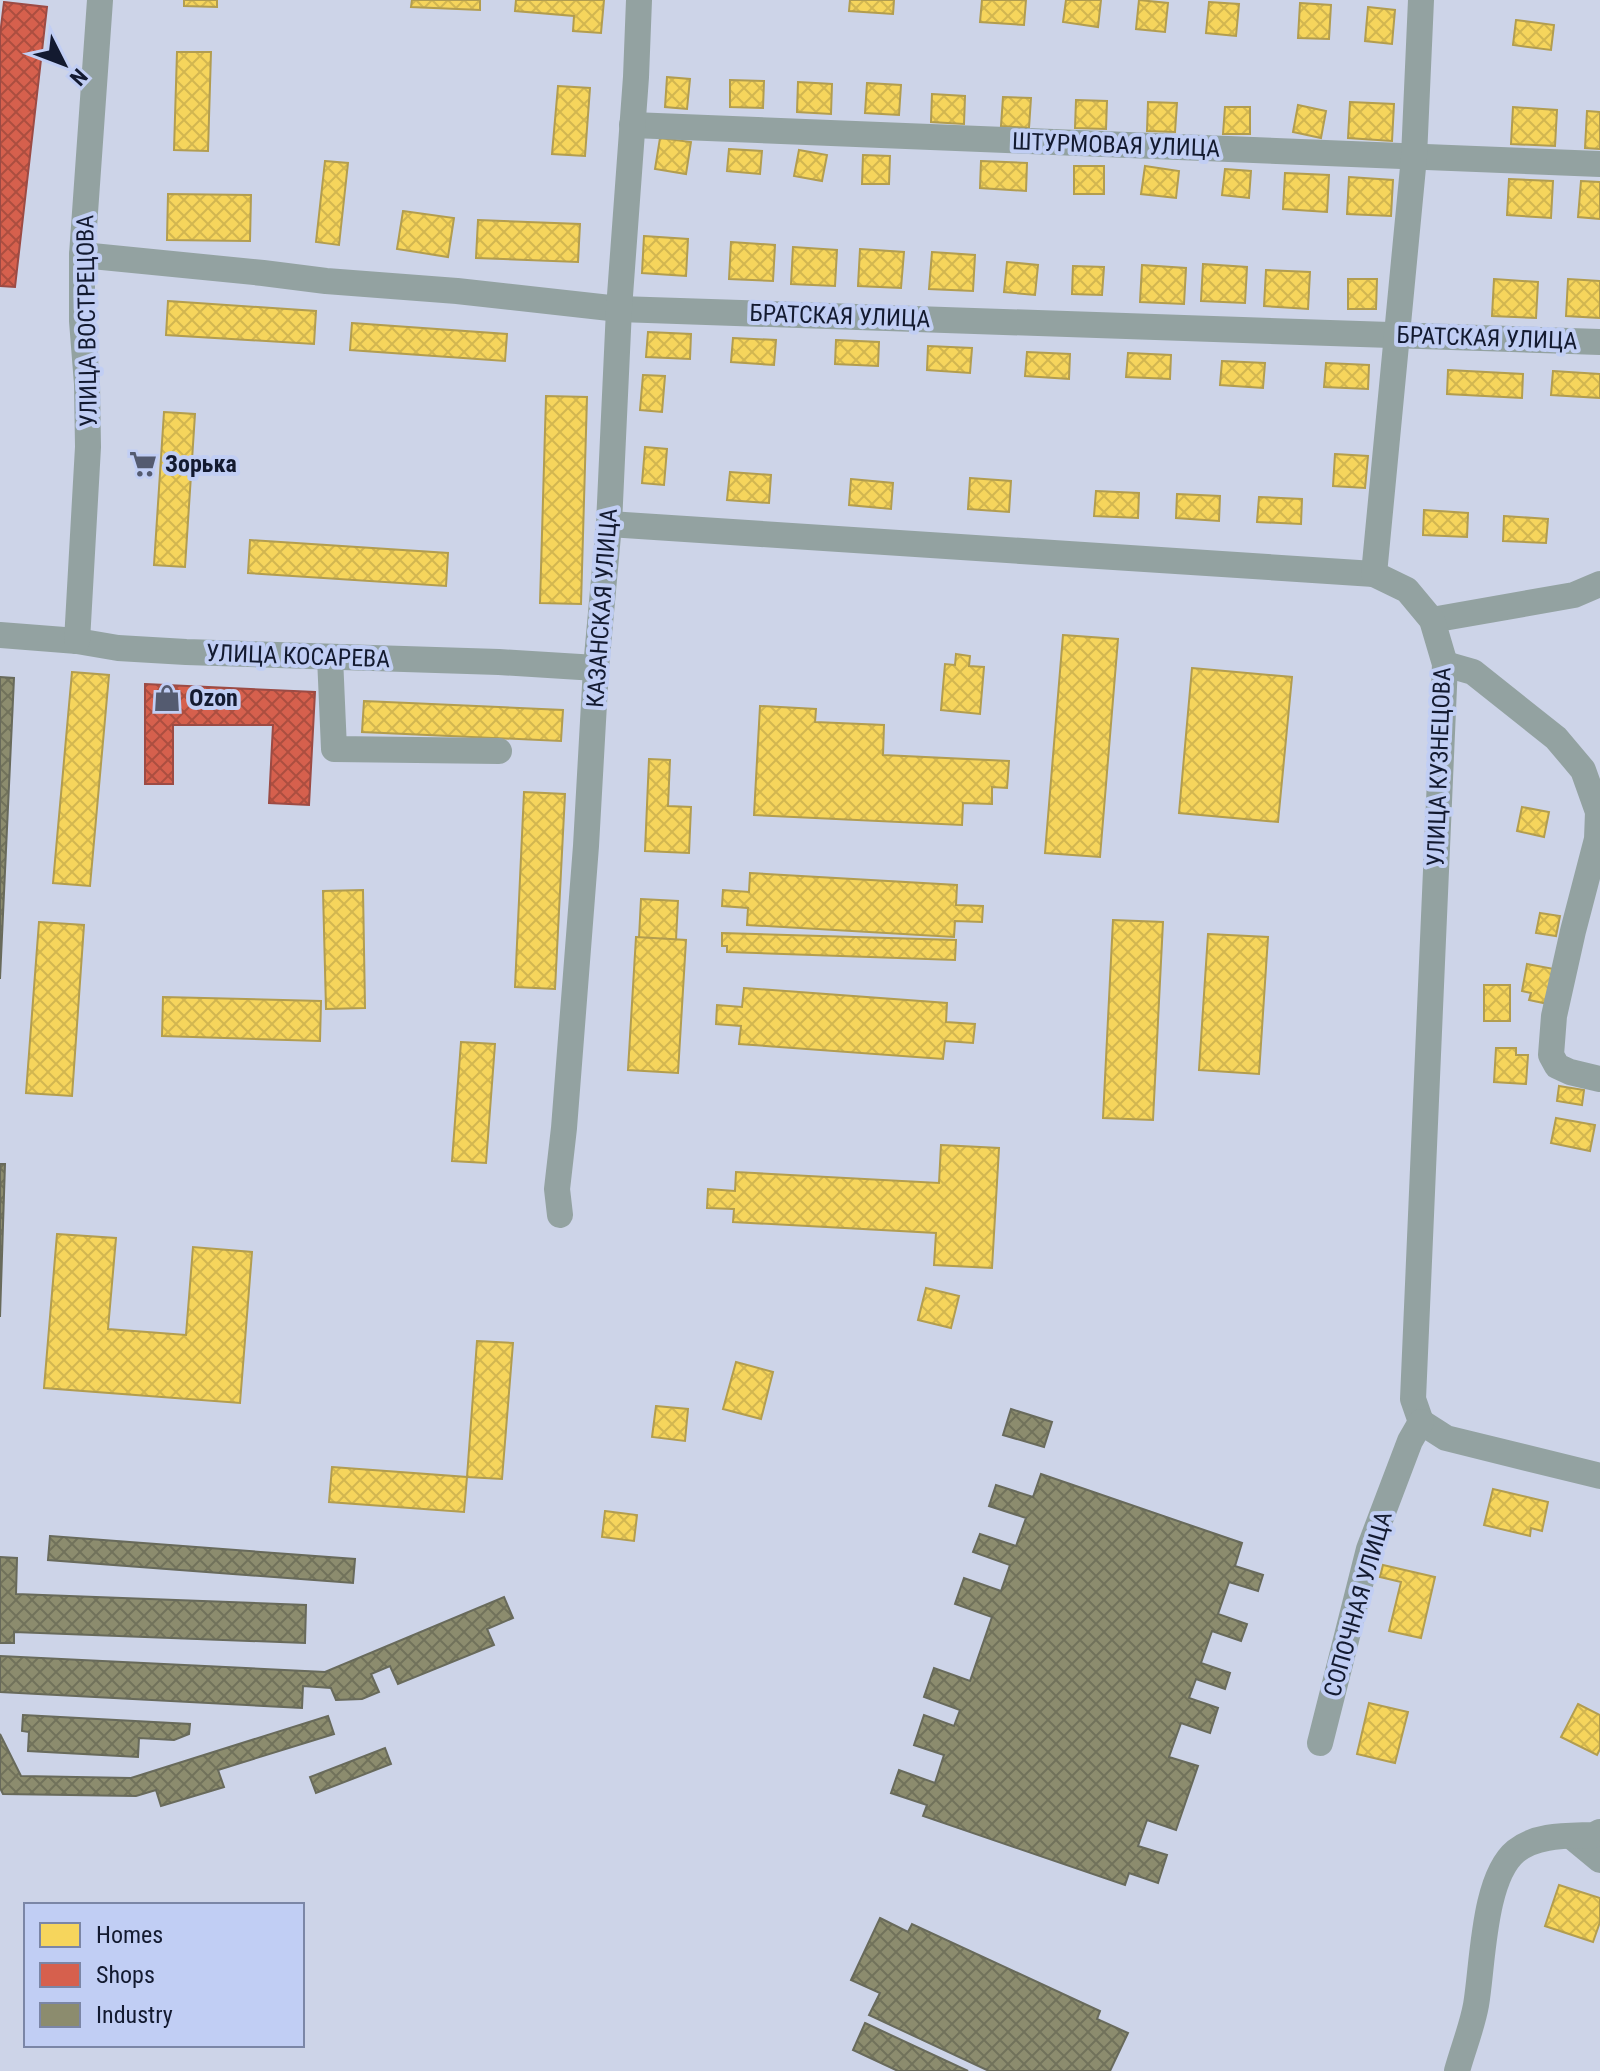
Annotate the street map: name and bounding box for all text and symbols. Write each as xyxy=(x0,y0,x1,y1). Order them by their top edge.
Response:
north arrow xyxy=(24,24,104,104)
text: N xyxy=(65,64,92,90)
street label: ШТУРМОВАЯ УЛИЦА xyxy=(1011,127,1221,163)
street label: УЛИЦА ВОСТРЕЦОВА xyxy=(71,214,103,427)
street label: БРАТСКАЯ УЛИЦА xyxy=(749,299,931,333)
street label: БРАТСКАЯ УЛИЦА xyxy=(1396,321,1578,355)
supermarket icon: Зорька xyxy=(128,449,158,479)
place label: Зорька xyxy=(165,450,237,478)
street label: КАЗАНСКАЯ УЛИЦА xyxy=(581,507,623,709)
street label: УЛИЦА КОСАРЕВА xyxy=(205,639,391,673)
street label: УЛИЦА КУЗНЕЦОВА xyxy=(1422,667,1456,867)
shop icon: Ozon xyxy=(152,683,182,713)
place label: Ozon xyxy=(189,684,238,712)
street label: СОПОЧНАЯ УЛИЦА xyxy=(1318,1508,1398,1700)
legend xyxy=(24,1903,304,2047)
text: Homes xyxy=(96,1921,163,1949)
text: Shops xyxy=(96,1961,155,1989)
text: Industry xyxy=(96,2001,173,2029)

